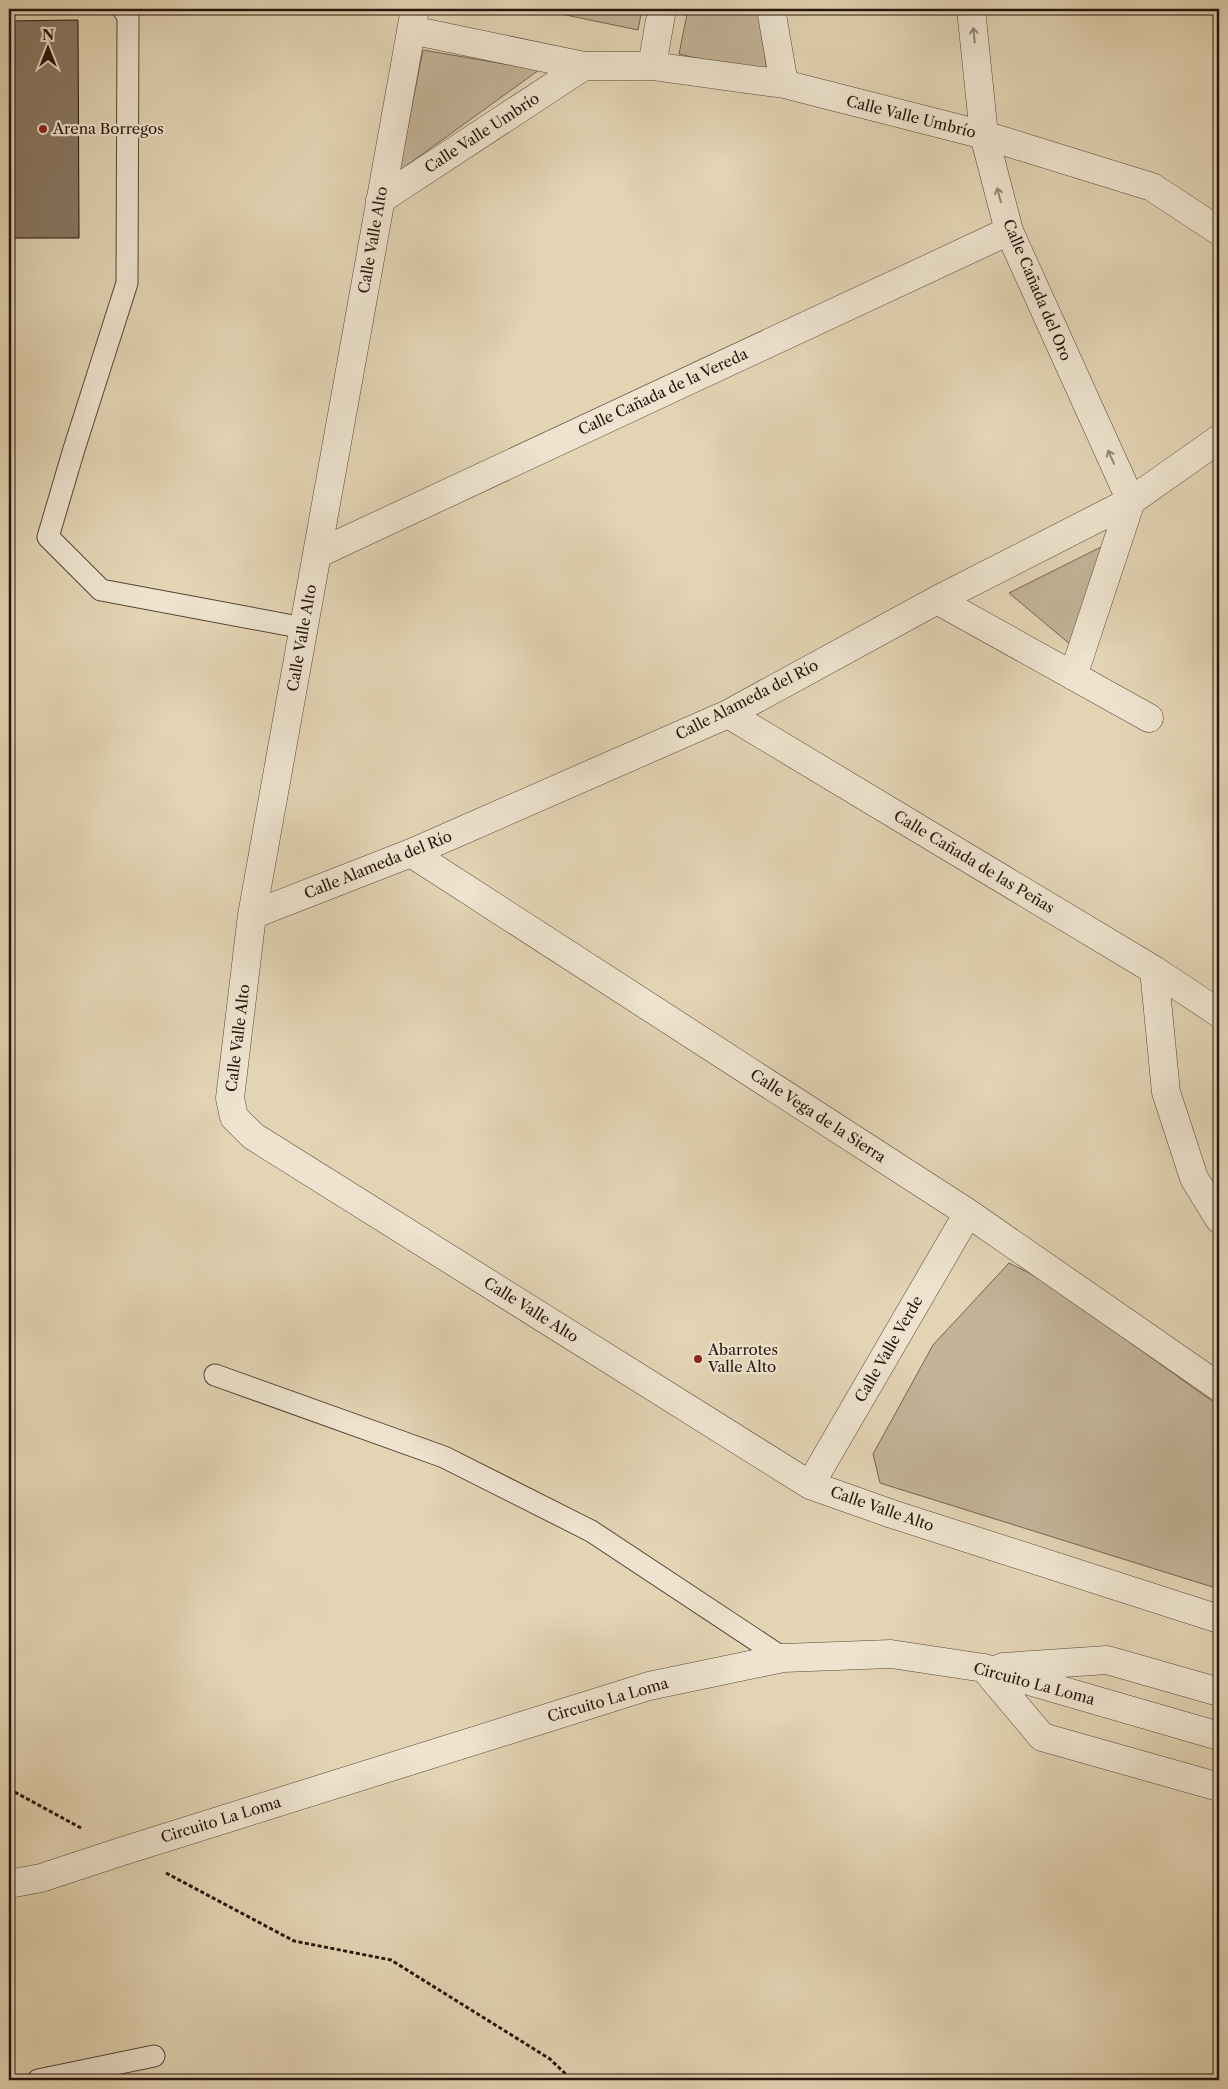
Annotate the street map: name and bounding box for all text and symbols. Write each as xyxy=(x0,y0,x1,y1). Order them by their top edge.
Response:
north arrow xyxy=(22,22,72,72)
text: N xyxy=(42,26,54,44)
one-way arrow xyxy=(969,27,979,43)
street label: Calle Valle Umbrío xyxy=(421,88,543,177)
street label: Calle Valle Umbrío xyxy=(844,91,978,142)
place label: Arena Borregos xyxy=(52,119,164,138)
marker: Arena Borregos xyxy=(37,123,49,135)
street label: Calle Valle Alto xyxy=(354,185,391,295)
one-way arrow xyxy=(994,188,1004,204)
street label: Calle Cañada del Oro xyxy=(999,216,1076,363)
street label: Calle Cañada de la Vereda xyxy=(575,344,751,439)
one-way arrow xyxy=(1106,450,1115,465)
street label: Calle Valle Alto xyxy=(283,583,320,693)
street label: Calle Alameda del Río xyxy=(672,655,821,744)
street label: Calle Cañada de las Peñas xyxy=(890,806,1058,917)
street label: Calle Alameda del Río xyxy=(301,826,454,903)
street label: Calle Valle Alto xyxy=(221,983,254,1093)
street label: Calle Vega de la Sierra xyxy=(747,1065,890,1167)
street label: Calle Valle Alto xyxy=(480,1273,582,1346)
street label: Calle Valle Verde xyxy=(850,1292,927,1405)
place label: Abarrotes Valle Alto xyxy=(707,1340,778,1376)
marker: Abarrotes Valle Alto xyxy=(692,1353,704,1365)
street label: Calle Valle Alto xyxy=(828,1482,936,1535)
street label: Circuito La Loma xyxy=(971,1658,1097,1709)
street label: Circuito La Loma xyxy=(545,1673,671,1726)
street label: Circuito La Loma xyxy=(158,1792,283,1847)

